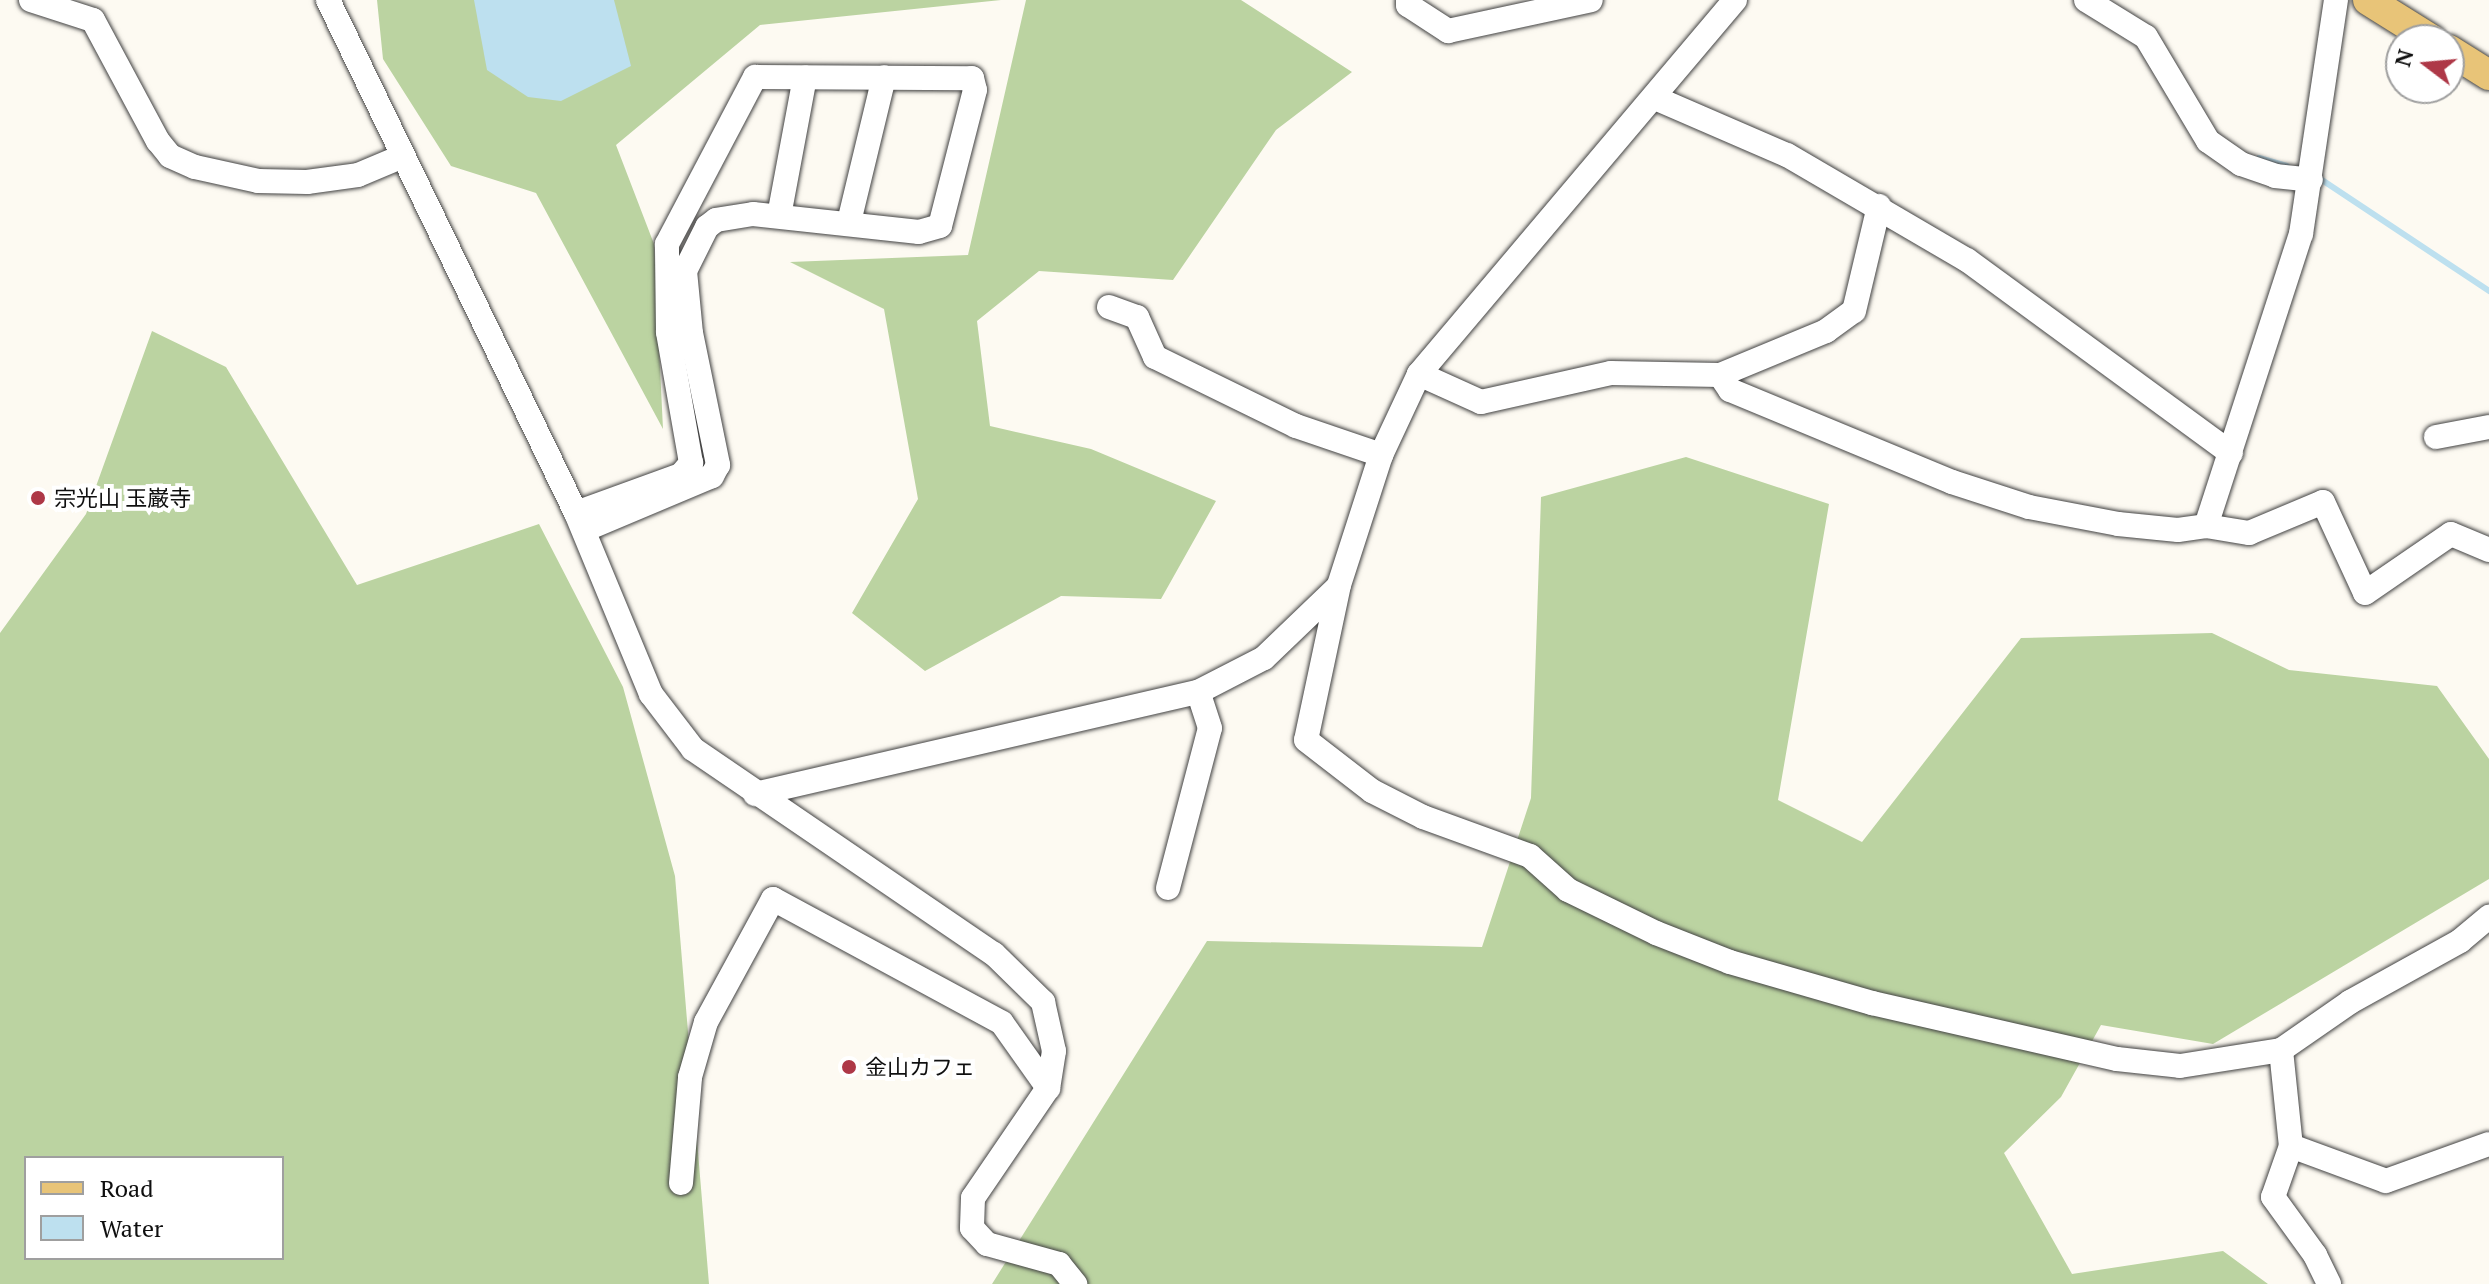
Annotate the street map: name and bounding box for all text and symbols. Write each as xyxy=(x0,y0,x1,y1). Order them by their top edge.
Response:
north arrow xyxy=(2385,24,2465,104)
text: N xyxy=(2387,46,2420,70)
place label: 宗光山 玉巌寺 xyxy=(54,485,191,511)
marker: 宗光山 玉巌寺 xyxy=(29,489,47,507)
place label: 金山カフェ xyxy=(865,1054,975,1080)
marker: 金山カフェ xyxy=(840,1058,858,1076)
legend xyxy=(24,1156,284,1260)
text: Road xyxy=(100,1172,154,1204)
text: Water xyxy=(100,1212,163,1244)

